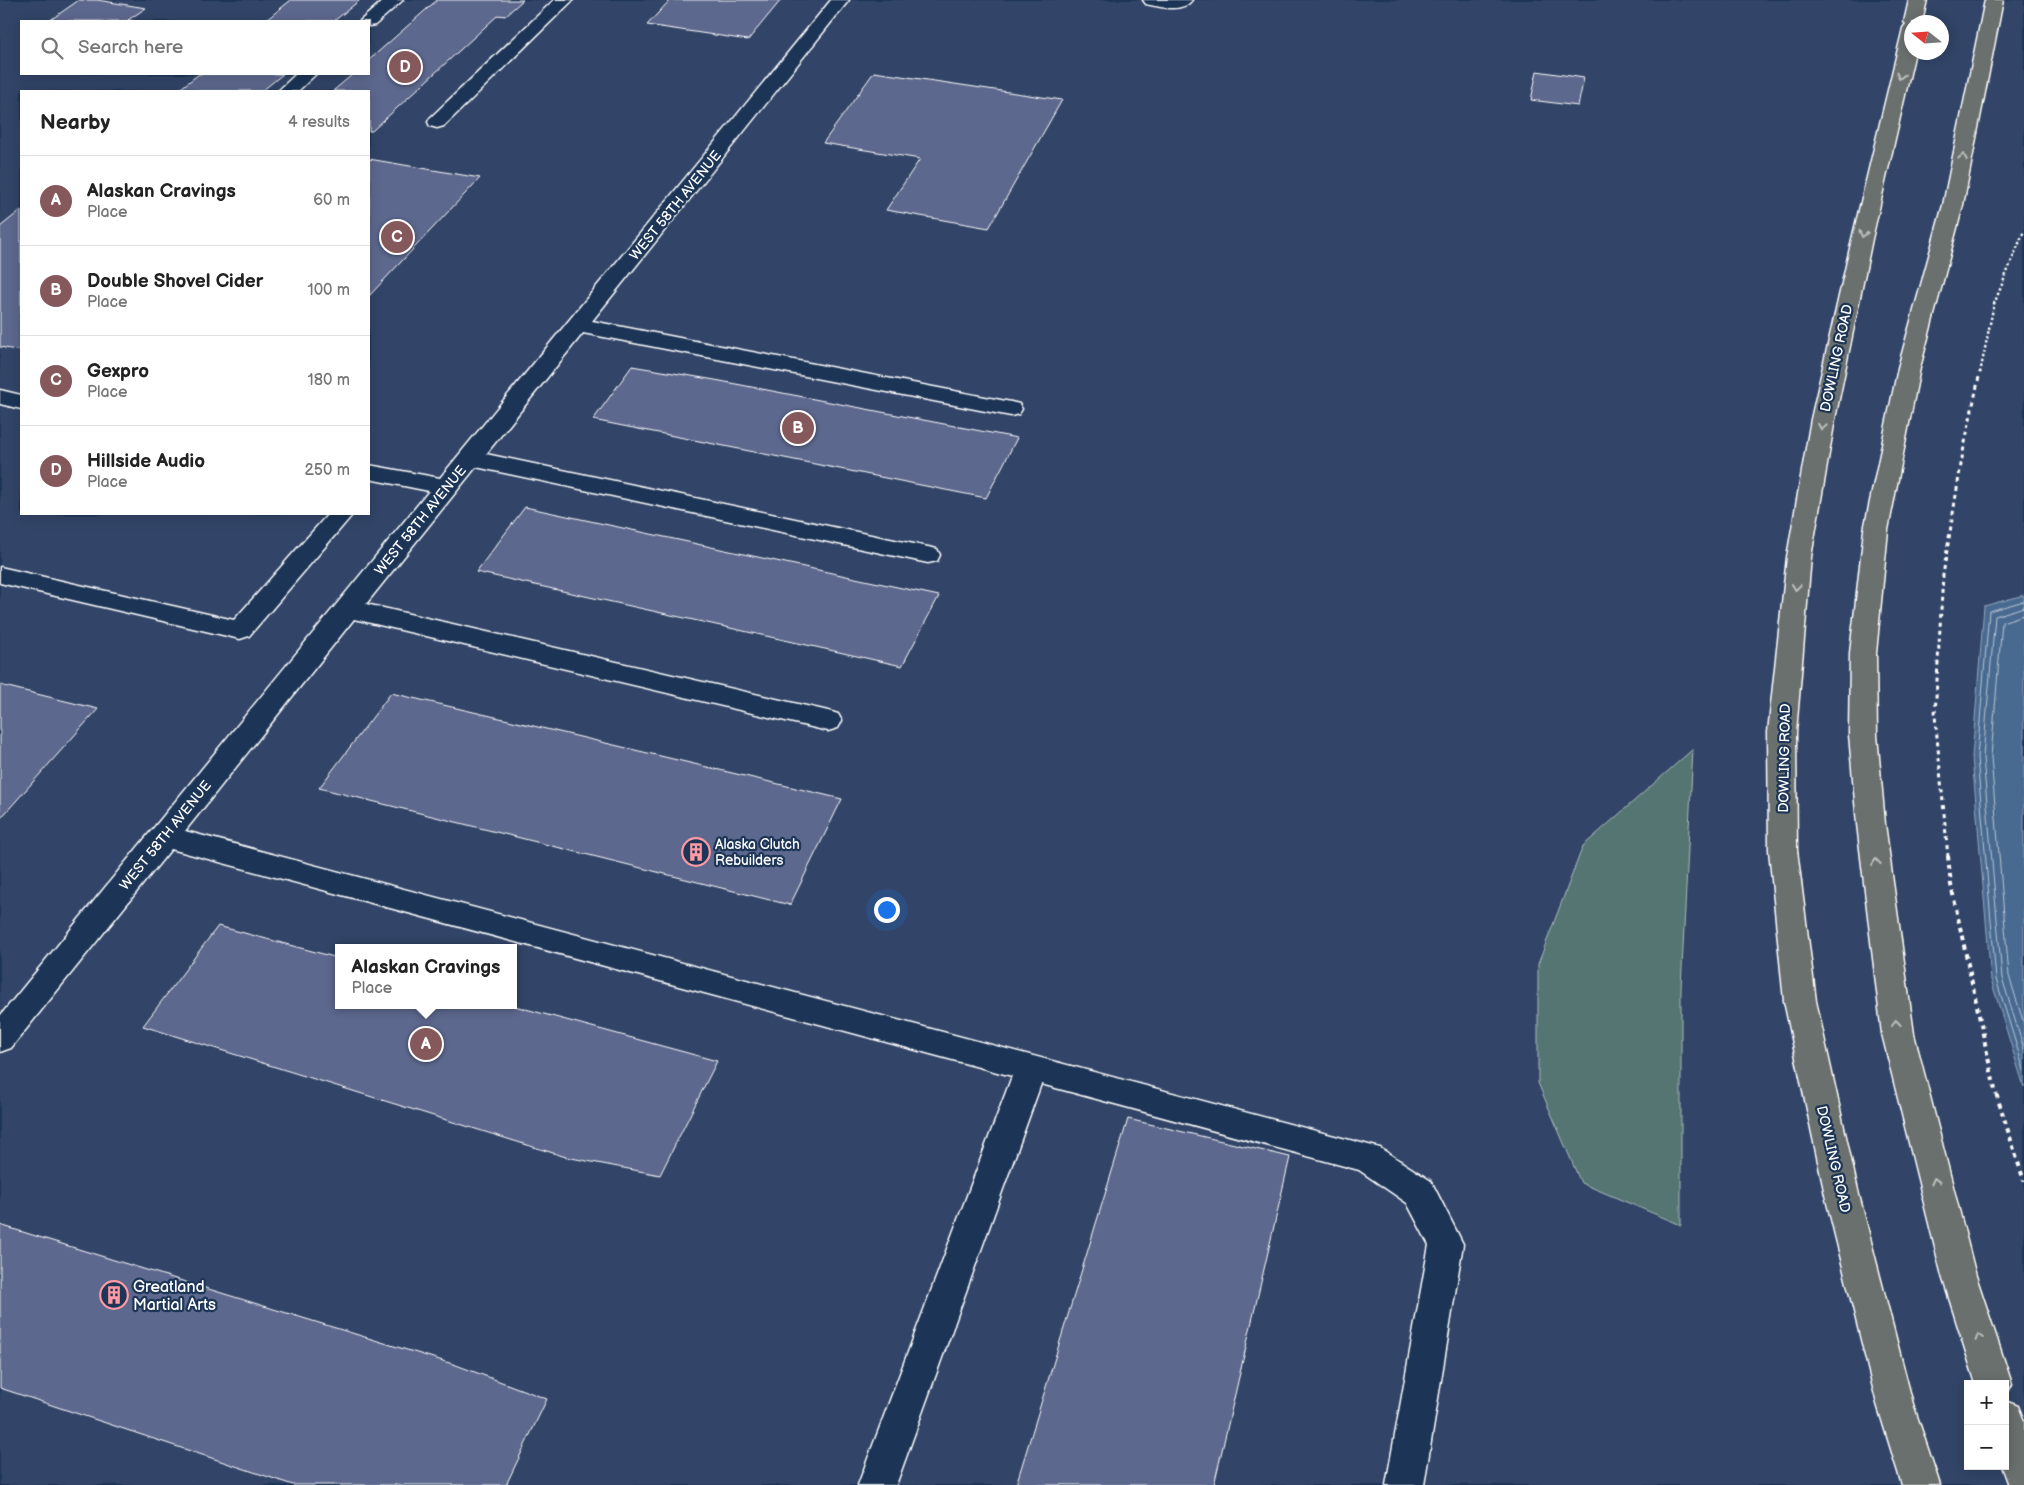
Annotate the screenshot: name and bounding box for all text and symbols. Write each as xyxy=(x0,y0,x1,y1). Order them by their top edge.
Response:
north arrow xyxy=(1904,15,1949,60)
search box xyxy=(20,20,370,75)
icon: search xyxy=(38,34,66,62)
text: Search here xyxy=(78,36,183,59)
pin: D xyxy=(389,48,421,86)
one-way arrow xyxy=(1895,71,1906,80)
text: Nearby xyxy=(40,110,110,135)
text: 4 results xyxy=(288,113,350,132)
street label: WEST 58TH AVENUE xyxy=(626,147,725,264)
one-way arrow xyxy=(1957,153,1967,161)
text: Alaskan Cravings xyxy=(87,180,236,203)
text: A xyxy=(51,191,61,210)
text: 60 m xyxy=(313,191,350,210)
text: Place xyxy=(87,203,128,222)
pin: C xyxy=(381,218,413,256)
one-way arrow xyxy=(1858,229,1869,238)
text: Double Shovel Cider xyxy=(87,270,263,293)
text: B xyxy=(50,281,62,300)
text: 100 m xyxy=(307,281,350,300)
text: Place xyxy=(87,293,128,312)
street label: DOWLING ROAD xyxy=(1817,303,1856,413)
text: Gexpro xyxy=(87,360,149,383)
text: C xyxy=(50,371,62,390)
text: 180 m xyxy=(308,371,350,390)
text: Place xyxy=(87,383,128,402)
pin: B xyxy=(782,409,814,447)
one-way arrow xyxy=(1817,423,1827,431)
text: Hillside Audio xyxy=(87,450,205,473)
text: D xyxy=(50,461,62,480)
text: 250 m xyxy=(304,461,350,480)
street label: WEST 58TH AVENUE xyxy=(371,462,470,579)
text: Place xyxy=(87,473,128,492)
one-way arrow xyxy=(1791,584,1802,592)
street label: DOWLING ROAD xyxy=(1775,703,1794,813)
street label: WEST 58TH AVENUE xyxy=(116,777,215,894)
place label: Alaska Clutch Rebuilders xyxy=(715,836,800,869)
building icon: Alaska Clutch Rebuilders xyxy=(681,837,711,867)
one-way arrow xyxy=(1871,858,1882,866)
your location xyxy=(874,897,900,923)
popup xyxy=(335,944,517,1009)
text: Alaskan Cravings xyxy=(352,956,500,979)
text: Place xyxy=(352,979,392,998)
one-way arrow xyxy=(1891,1019,1902,1027)
pin: A xyxy=(410,1025,442,1063)
street label: DOWLING ROAD xyxy=(1813,1104,1854,1214)
one-way arrow xyxy=(1930,1178,1940,1186)
place label: Greatland Martial Arts xyxy=(133,1278,216,1315)
building icon: Greatland Martial Arts xyxy=(99,1280,129,1310)
one-way arrow xyxy=(1974,1334,1984,1342)
map controls xyxy=(1964,1380,2009,1470)
button: + xyxy=(1964,1380,2009,1425)
button: − xyxy=(1964,1425,2009,1470)

